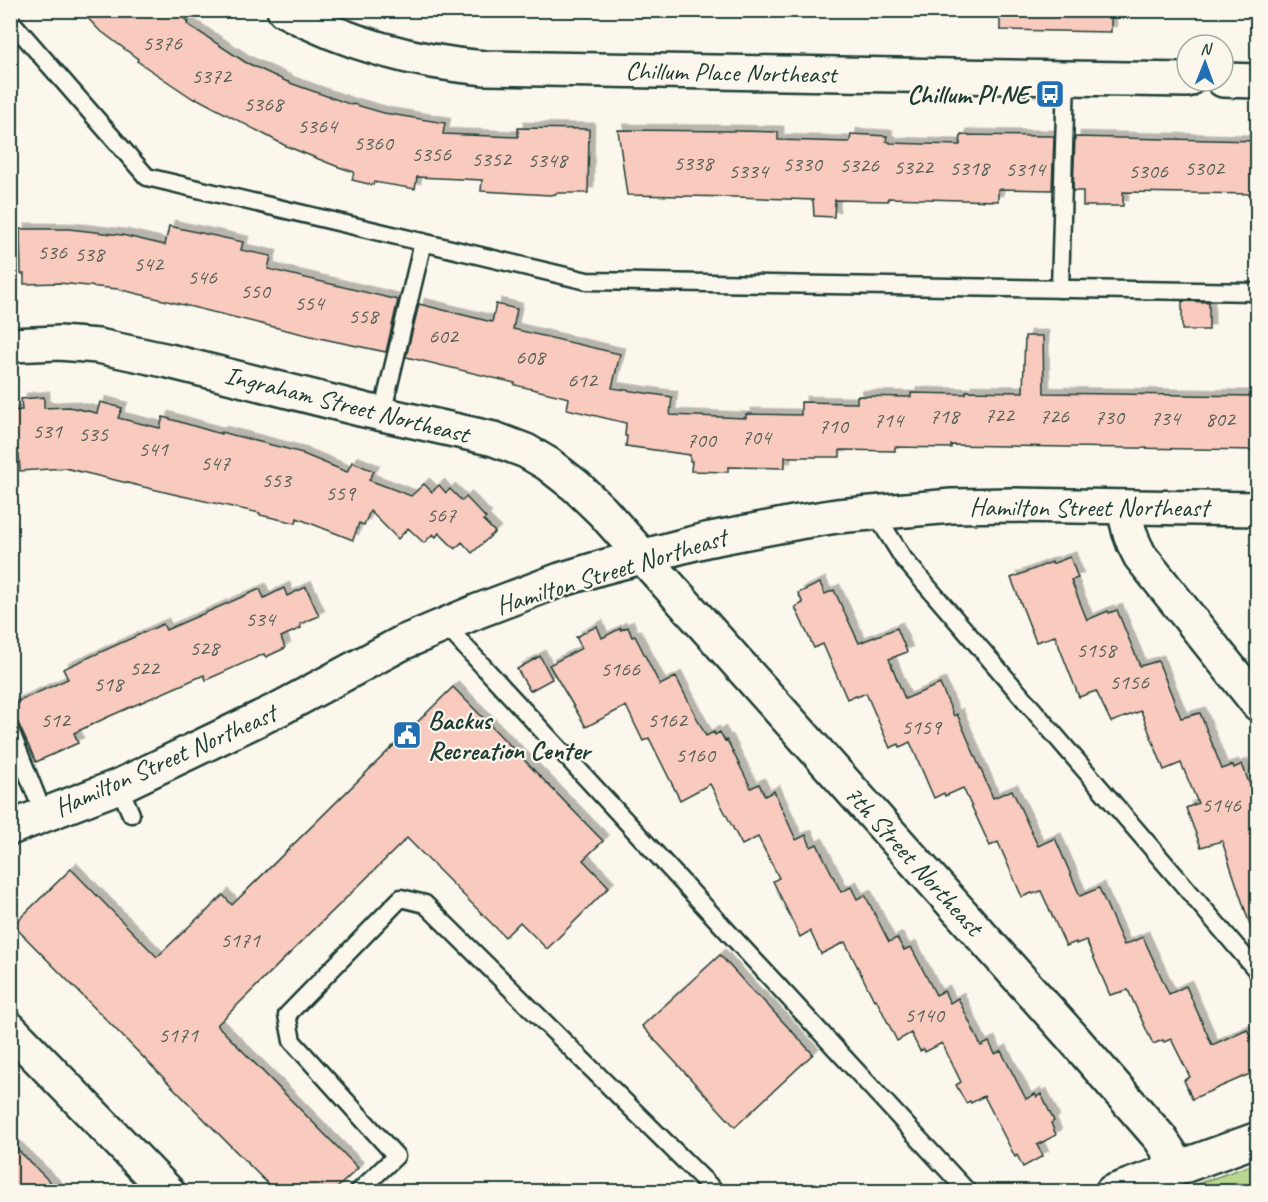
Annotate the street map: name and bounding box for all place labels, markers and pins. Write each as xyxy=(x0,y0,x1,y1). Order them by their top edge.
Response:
place label: Chillum Pl NE xyxy=(907,78,1033,111)
bus stop icon: Chillum Pl NE xyxy=(1034,78,1066,110)
place label: Backus Recreation Center xyxy=(428,704,593,767)
public building icon: Backus Recreation Center xyxy=(391,719,423,751)

